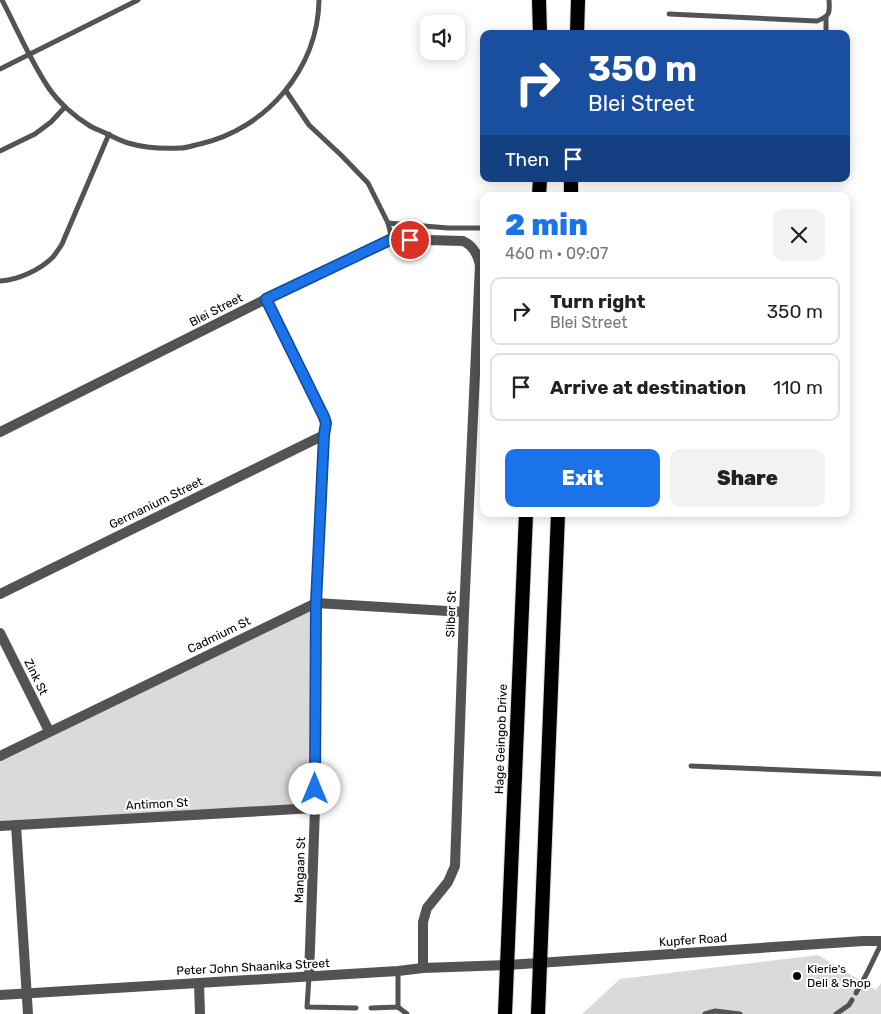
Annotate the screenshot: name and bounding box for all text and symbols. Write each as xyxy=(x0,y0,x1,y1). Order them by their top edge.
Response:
map controls xyxy=(420,15,465,60)
button: sound xyxy=(420,15,465,60)
text: 350 m xyxy=(588,48,697,90)
icon: right xyxy=(505,50,570,115)
text: Blei Street xyxy=(588,90,695,117)
icon: arrive xyxy=(559,145,587,173)
text: Then xyxy=(505,148,549,171)
text: 2 min xyxy=(505,207,588,243)
button: close xyxy=(773,209,825,261)
pin xyxy=(389,219,431,261)
icon: arrive xyxy=(396,226,424,254)
text: 460 m · 09:07 xyxy=(505,244,608,263)
street label: Blei Street xyxy=(187,290,245,329)
text: Turn right xyxy=(550,290,645,313)
icon: right xyxy=(507,297,535,325)
text: 350 m xyxy=(767,300,823,323)
text: Blei Street xyxy=(550,313,628,332)
icon: arrive xyxy=(507,373,535,401)
text: Arrive at destination xyxy=(550,376,746,399)
text: 110 m xyxy=(773,376,823,399)
button: Exit xyxy=(505,449,660,507)
button: Share xyxy=(670,449,825,507)
street label: Germanium Street xyxy=(107,474,205,532)
street label: Silber St xyxy=(443,590,459,637)
street label: Cadmium St xyxy=(185,614,253,656)
street label: Zink St xyxy=(21,657,51,698)
street label: Hage Geingob Drive xyxy=(492,683,510,794)
position arrow xyxy=(288,762,340,814)
street label: Antimon St xyxy=(125,795,189,813)
street label: Mangaan St xyxy=(292,836,308,903)
street label: Kupfer Road xyxy=(659,931,727,949)
street label: Peter John Shaanika Street xyxy=(176,956,330,978)
place label: Kierie's Deli & Shop xyxy=(807,962,871,990)
marker: Kierie's Deli & Shop xyxy=(791,970,803,982)

